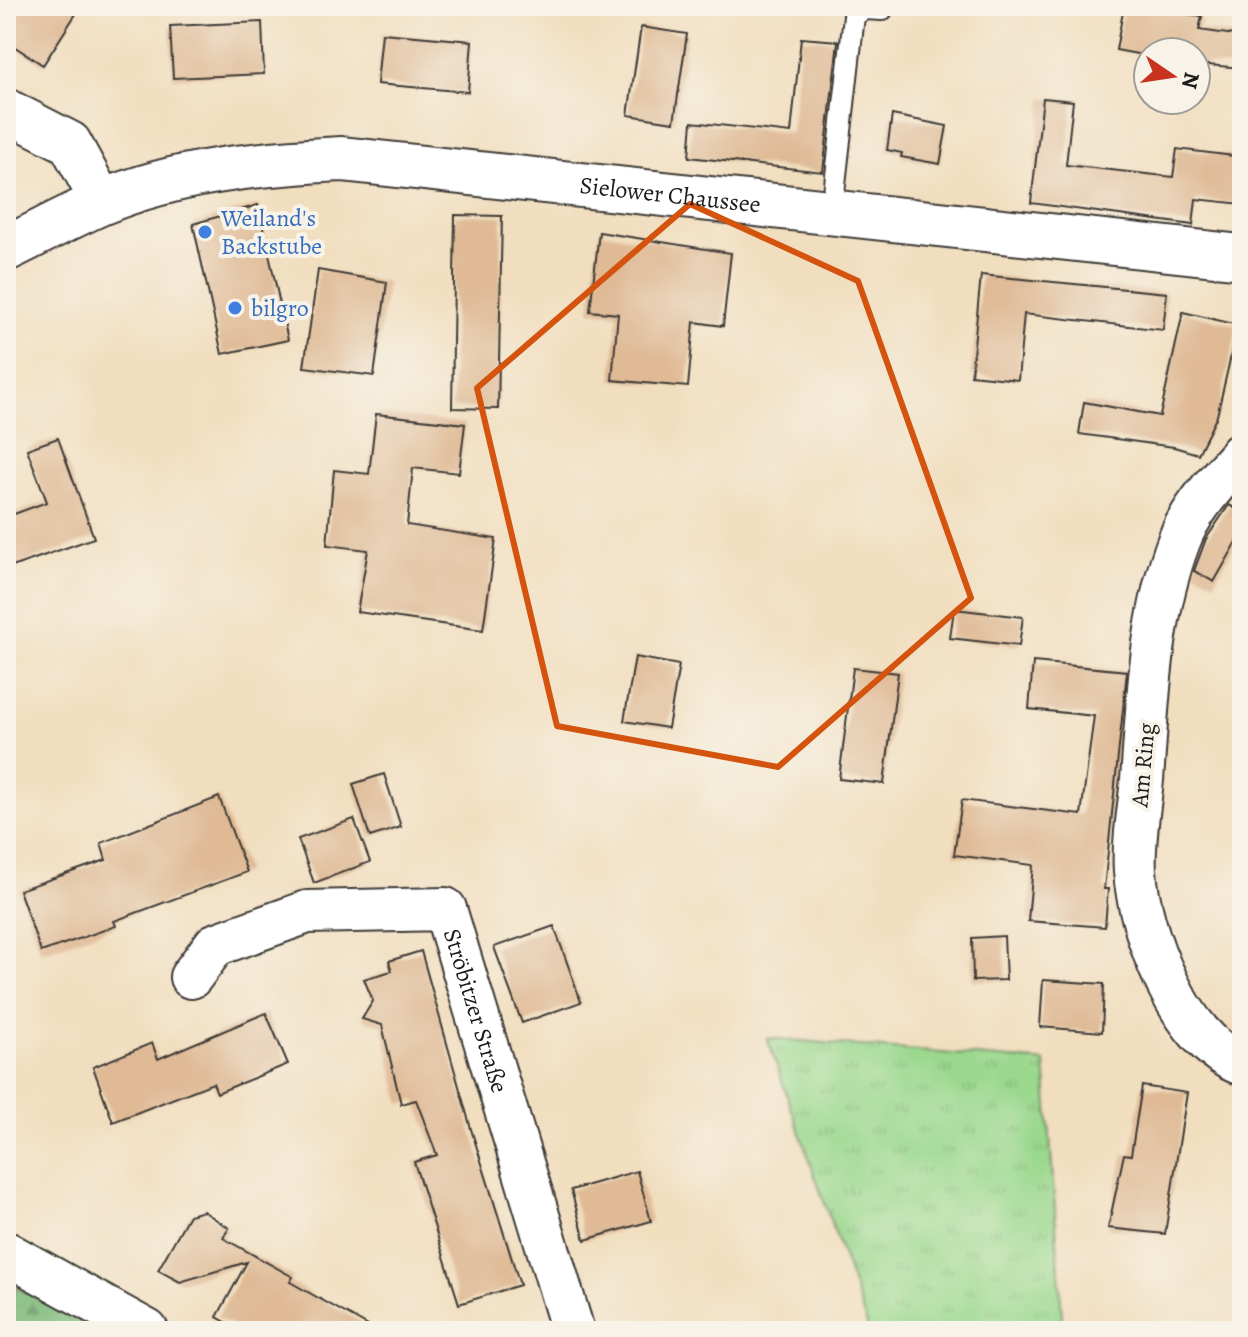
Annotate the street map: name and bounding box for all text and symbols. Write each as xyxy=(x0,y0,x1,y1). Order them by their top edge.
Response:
north arrow xyxy=(1132,36,1212,116)
text: N xyxy=(1174,69,1207,91)
street label: Sielower Chaussee xyxy=(578,169,762,220)
place label: Weiland's Backstube xyxy=(220,202,322,262)
marker: Weiland's Backstube xyxy=(196,223,214,241)
place label: bilgro xyxy=(251,292,309,324)
marker: bilgro xyxy=(226,299,244,317)
street label: Am Ring xyxy=(1123,721,1163,810)
street label: Ströbitzer Straße xyxy=(436,925,516,1097)

